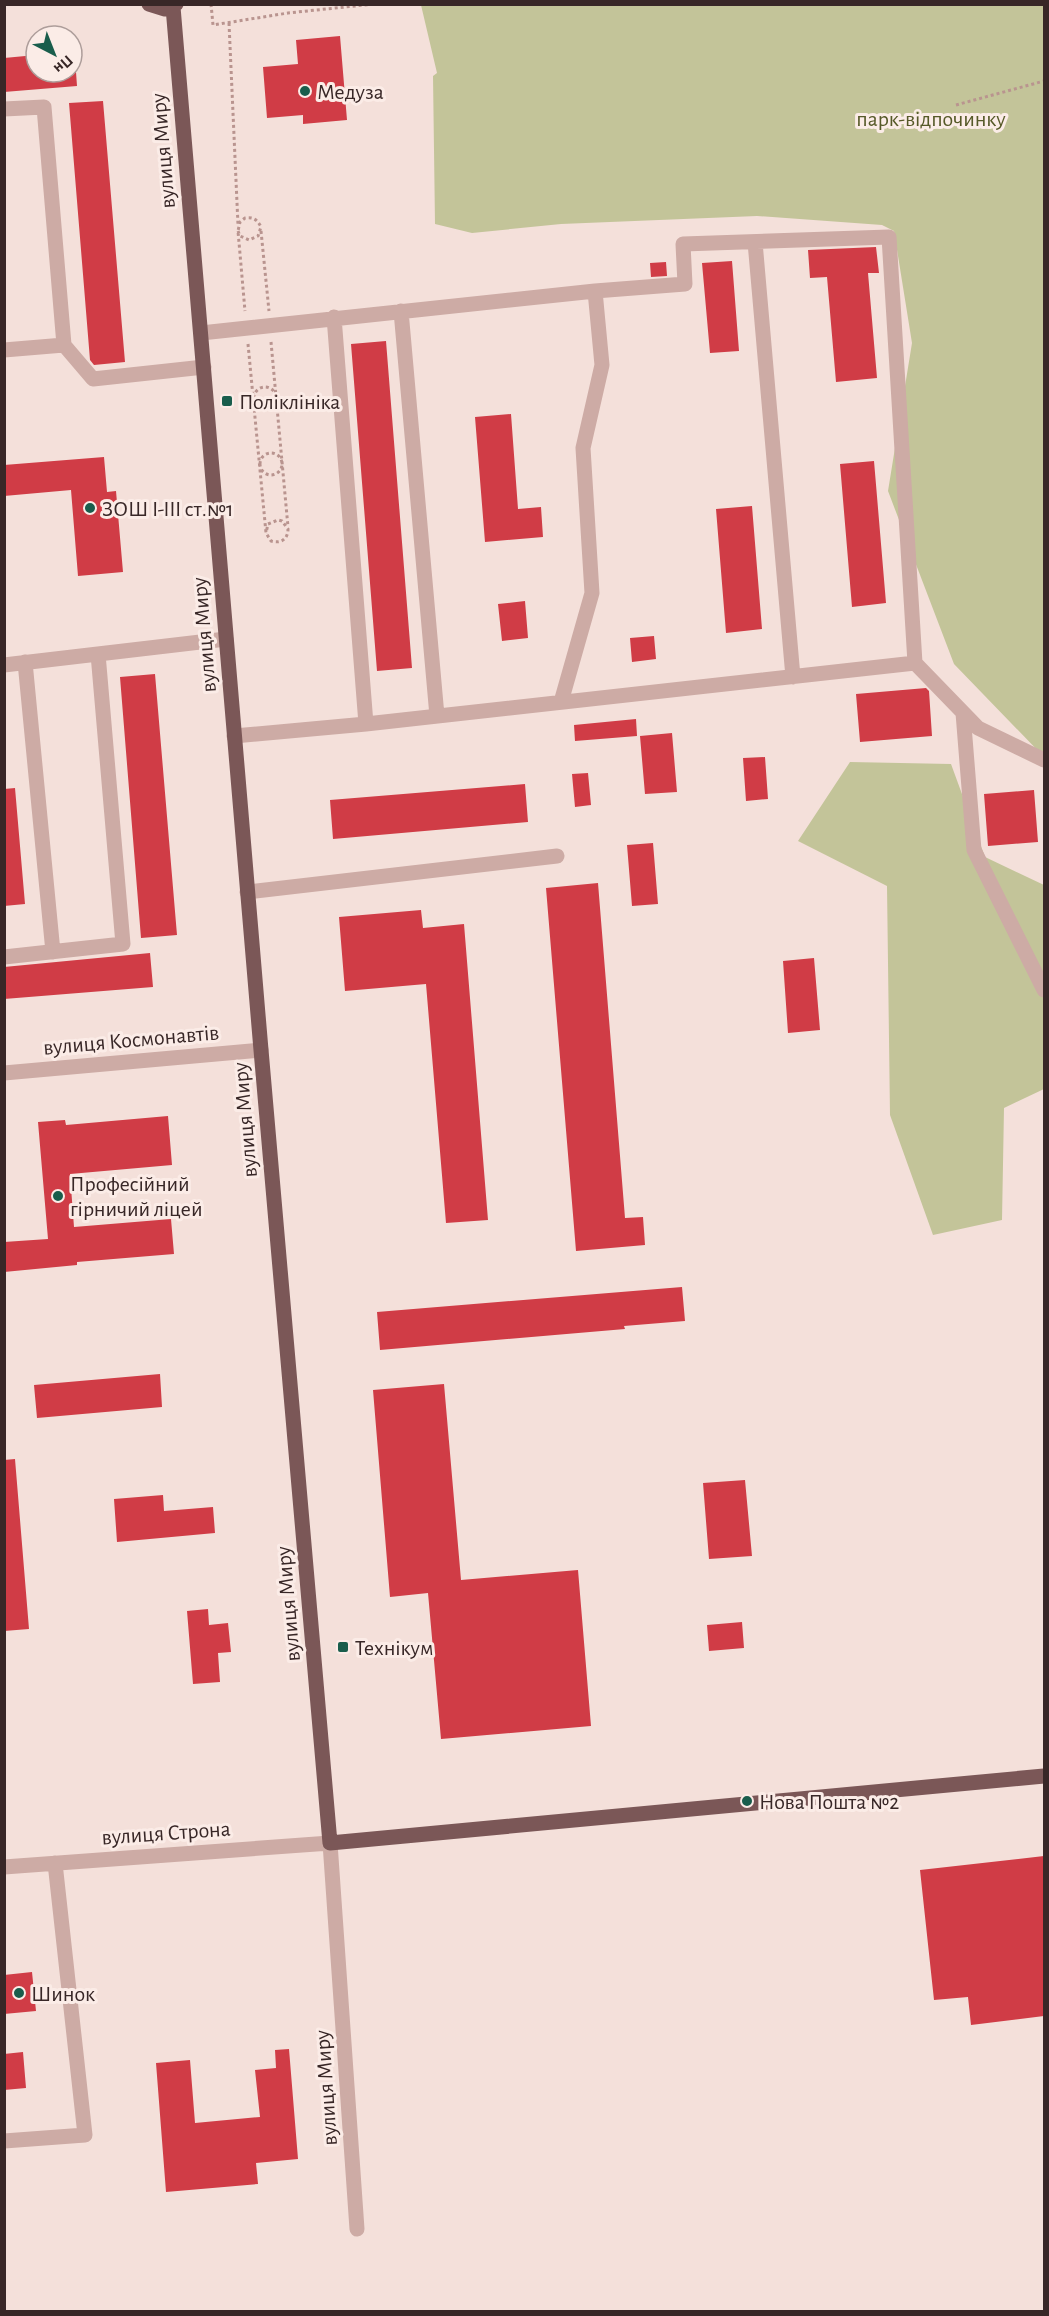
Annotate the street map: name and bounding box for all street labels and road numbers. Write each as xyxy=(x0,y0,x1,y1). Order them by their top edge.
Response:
street label: вулиця Миру xyxy=(147,92,179,210)
street label: вулиця Миру xyxy=(188,576,220,694)
street label: вулиця Космонавтів xyxy=(42,1021,220,1059)
street label: вулиця Миру xyxy=(229,1061,261,1179)
street label: вулиця Миру xyxy=(272,1545,304,1663)
street label: вулиця Строна xyxy=(101,1818,231,1848)
street label: вулиця Миру xyxy=(311,2029,341,2147)

